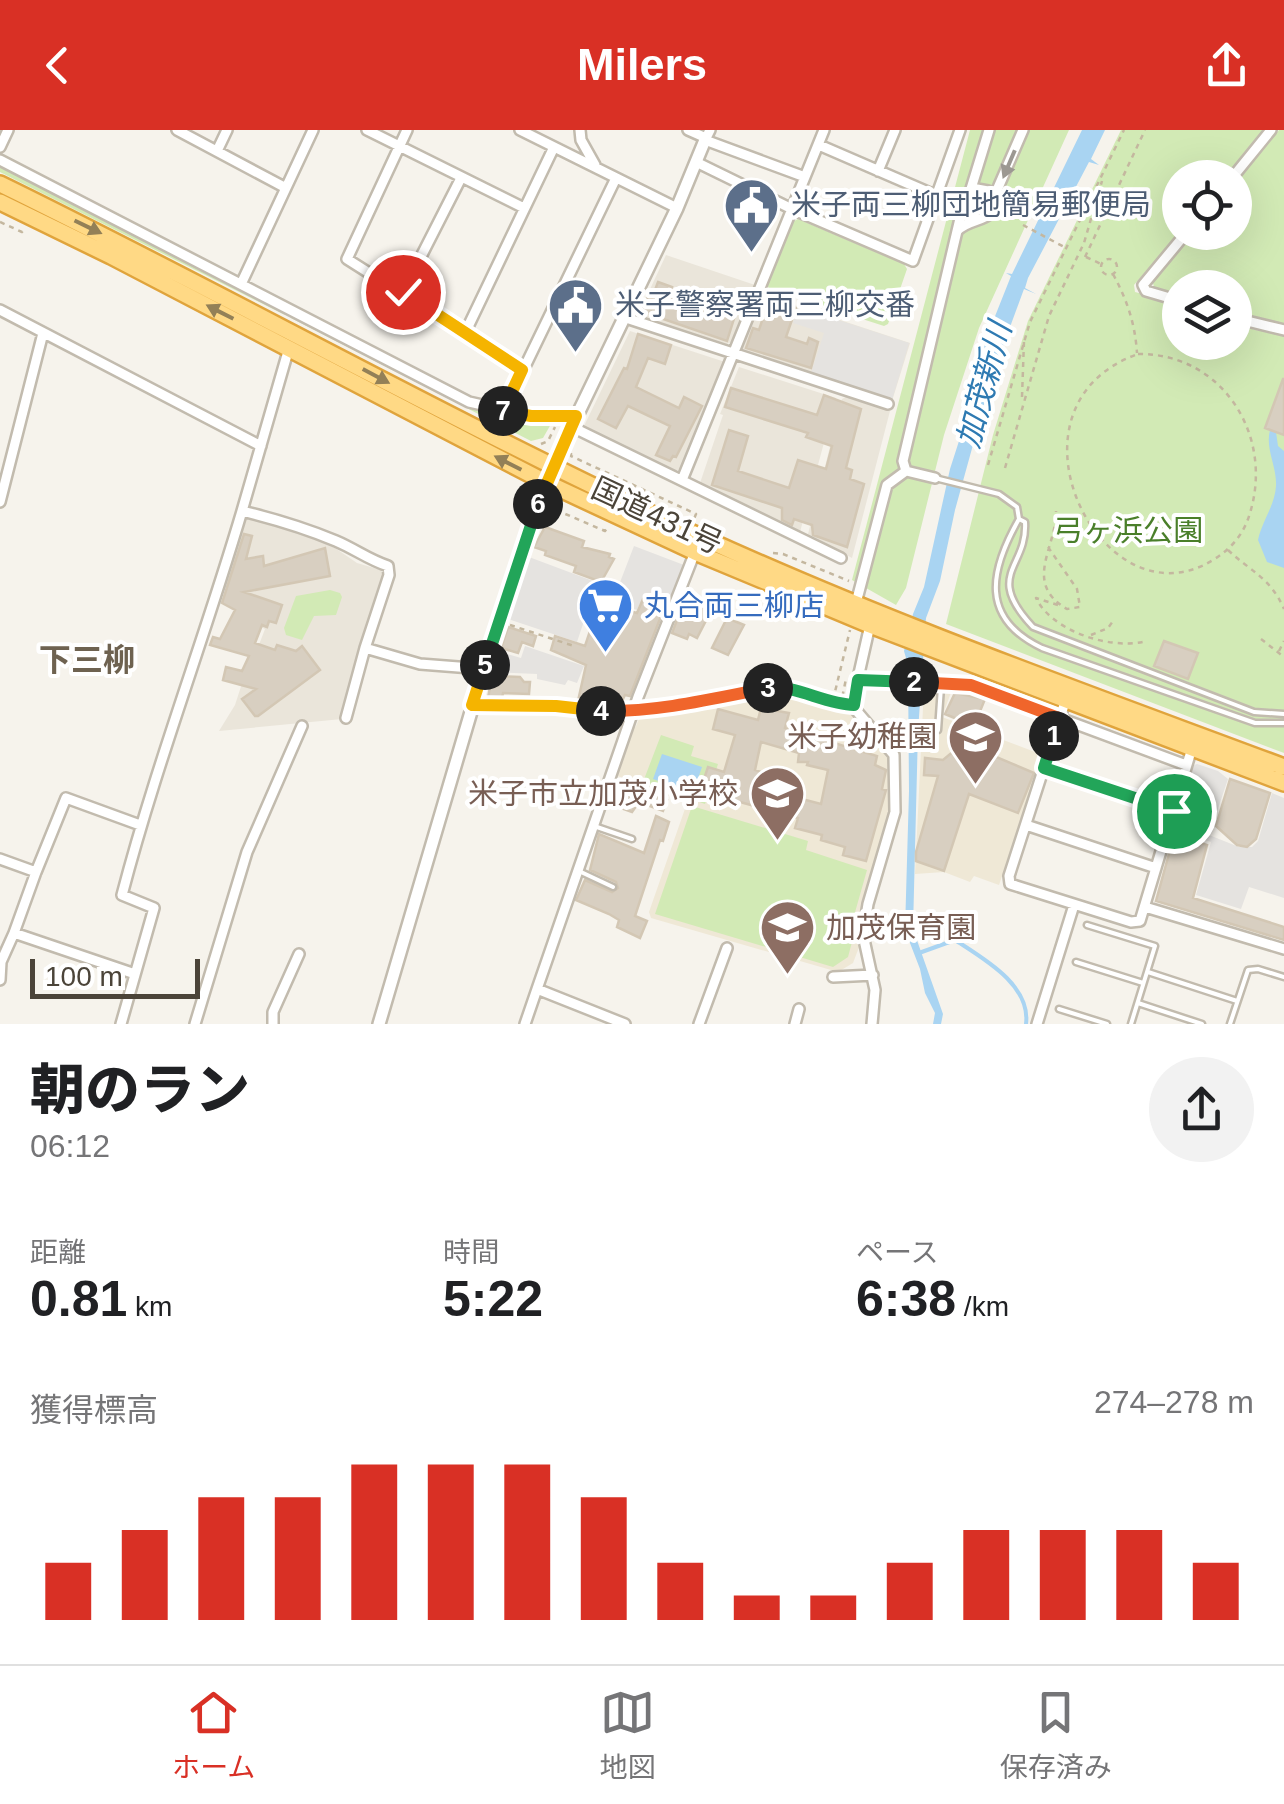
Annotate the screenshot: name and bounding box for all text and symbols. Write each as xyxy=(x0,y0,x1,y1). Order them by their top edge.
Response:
icon: back xyxy=(30,38,85,93)
icon: share xyxy=(1199,38,1254,93)
text: Milers xyxy=(577,39,707,90)
one-way arrow xyxy=(1000,149,1016,179)
map controls xyxy=(1162,160,1252,360)
button: locate xyxy=(1162,160,1252,250)
public building icon: 米子両三柳団地簡易郵便局 xyxy=(722,175,782,254)
place label: 米子両三柳団地簡易郵便局 xyxy=(791,188,1151,221)
one-way arrow xyxy=(73,218,102,235)
pin xyxy=(361,250,446,335)
icon: check xyxy=(376,265,431,320)
button: layers xyxy=(1162,270,1252,360)
public building icon: 米子警察署両三柳交番 xyxy=(546,275,606,354)
place label: 米子警察署両三柳交番 xyxy=(615,288,915,321)
one-way arrow xyxy=(205,304,234,321)
water label: 加茂新川 xyxy=(950,316,1019,451)
one-way arrow xyxy=(362,367,391,384)
pin: 7 xyxy=(478,386,528,436)
text: 7 xyxy=(495,395,511,426)
one-way arrow xyxy=(493,455,522,472)
street label: 国道431号 xyxy=(587,471,728,560)
pin: 6 xyxy=(513,479,563,529)
text: 6 xyxy=(530,488,546,519)
park label: 弓ヶ浜公園 xyxy=(1053,514,1203,547)
supermarket icon: 丸合両三柳店 xyxy=(575,576,635,655)
place label: 丸合両三柳店 xyxy=(644,589,824,622)
pin: 5 xyxy=(460,640,510,690)
district label: 下三柳 xyxy=(39,642,135,678)
text: 5 xyxy=(477,649,493,680)
pin: 2 xyxy=(889,657,939,707)
pin: 3 xyxy=(743,663,793,713)
text: 2 xyxy=(906,666,922,697)
text: 3 xyxy=(760,672,776,703)
pin: 4 xyxy=(576,686,626,736)
text: 4 xyxy=(593,695,609,726)
school or university icon: 米子幼稚園 xyxy=(946,707,1006,786)
pin: 1 xyxy=(1029,711,1079,761)
place label: 米子幼稚園 xyxy=(787,720,937,753)
text: 1 xyxy=(1046,720,1062,751)
school or university icon: 米子市立加茂小学校 xyxy=(747,764,807,843)
pin xyxy=(1132,769,1217,854)
place label: 米子市立加茂小学校 xyxy=(468,777,738,810)
icon: arrive xyxy=(1147,784,1202,839)
school or university icon: 加茂保育園 xyxy=(757,898,817,977)
place label: 加茂保育園 xyxy=(826,911,976,944)
scale bar xyxy=(30,954,200,998)
text: 100 m xyxy=(45,961,123,992)
button: share xyxy=(1149,1057,1254,1162)
text: 朝のラン xyxy=(30,1059,250,1121)
text: 06:12 xyxy=(30,1128,110,1164)
text: 距離 xyxy=(30,1237,86,1268)
text: 時間 xyxy=(443,1237,499,1268)
text: ペース xyxy=(856,1237,939,1268)
text: 0.81 xyxy=(30,1271,127,1327)
text: 5:22 xyxy=(443,1271,543,1327)
text: 6:38 xyxy=(856,1271,956,1327)
text: km xyxy=(127,1291,172,1322)
text: /km xyxy=(956,1291,1009,1322)
text: 274–278 m xyxy=(1094,1384,1254,1420)
text: 獲得標高 xyxy=(30,1392,158,1428)
tab: ホーム xyxy=(172,1685,255,1785)
tab: 地図 xyxy=(600,1685,656,1785)
tab: 保存済み xyxy=(1000,1685,1112,1785)

